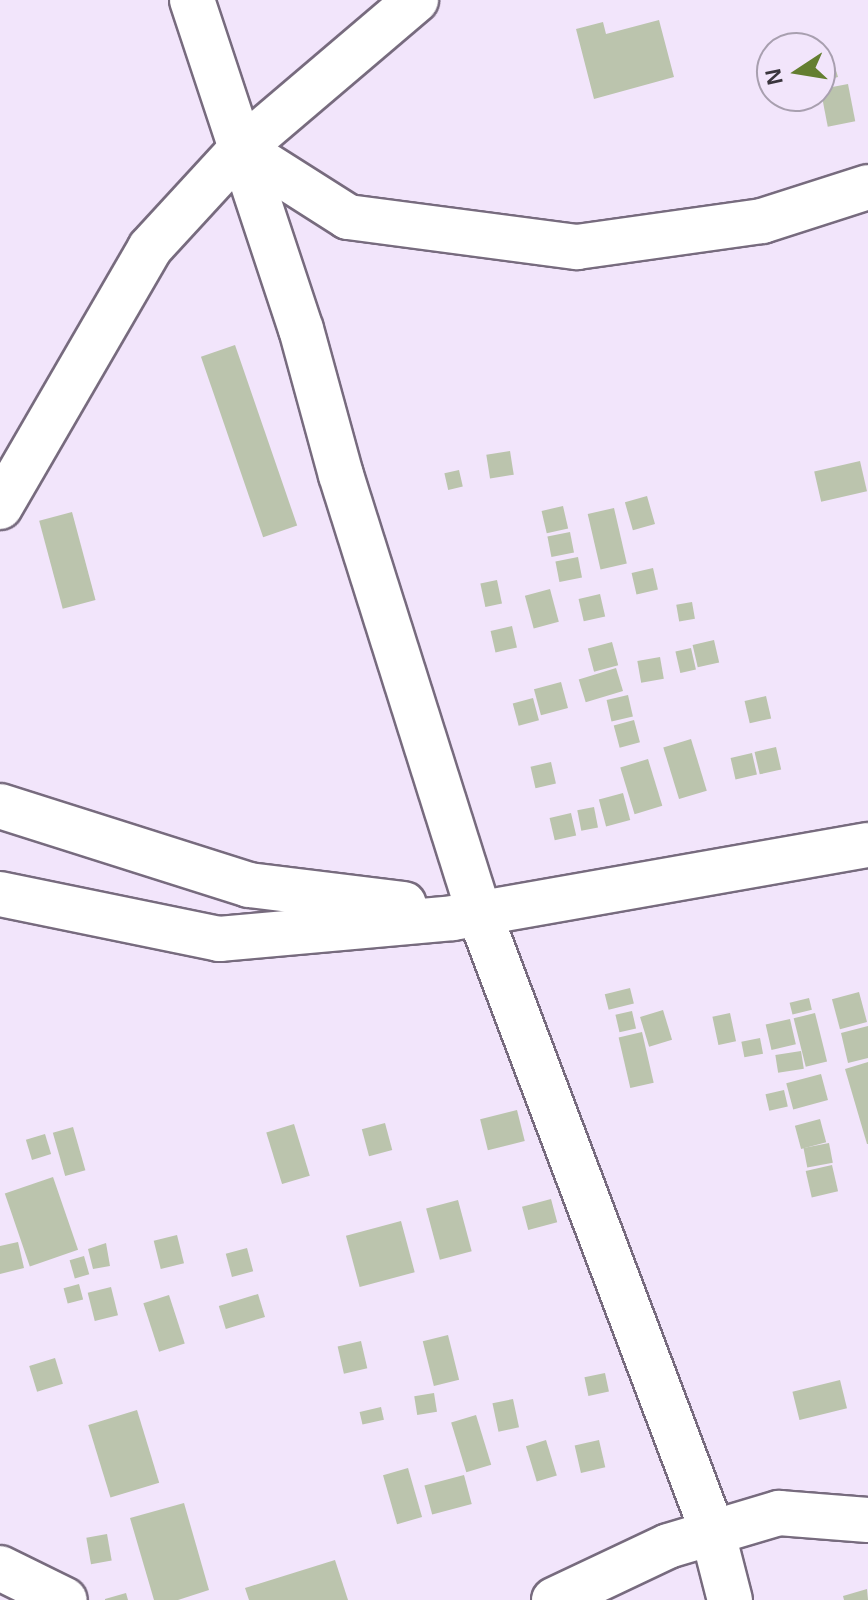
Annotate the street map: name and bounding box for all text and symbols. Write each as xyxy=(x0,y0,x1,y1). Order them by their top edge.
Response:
north arrow xyxy=(756,32,836,112)
text: N xyxy=(760,66,788,87)

